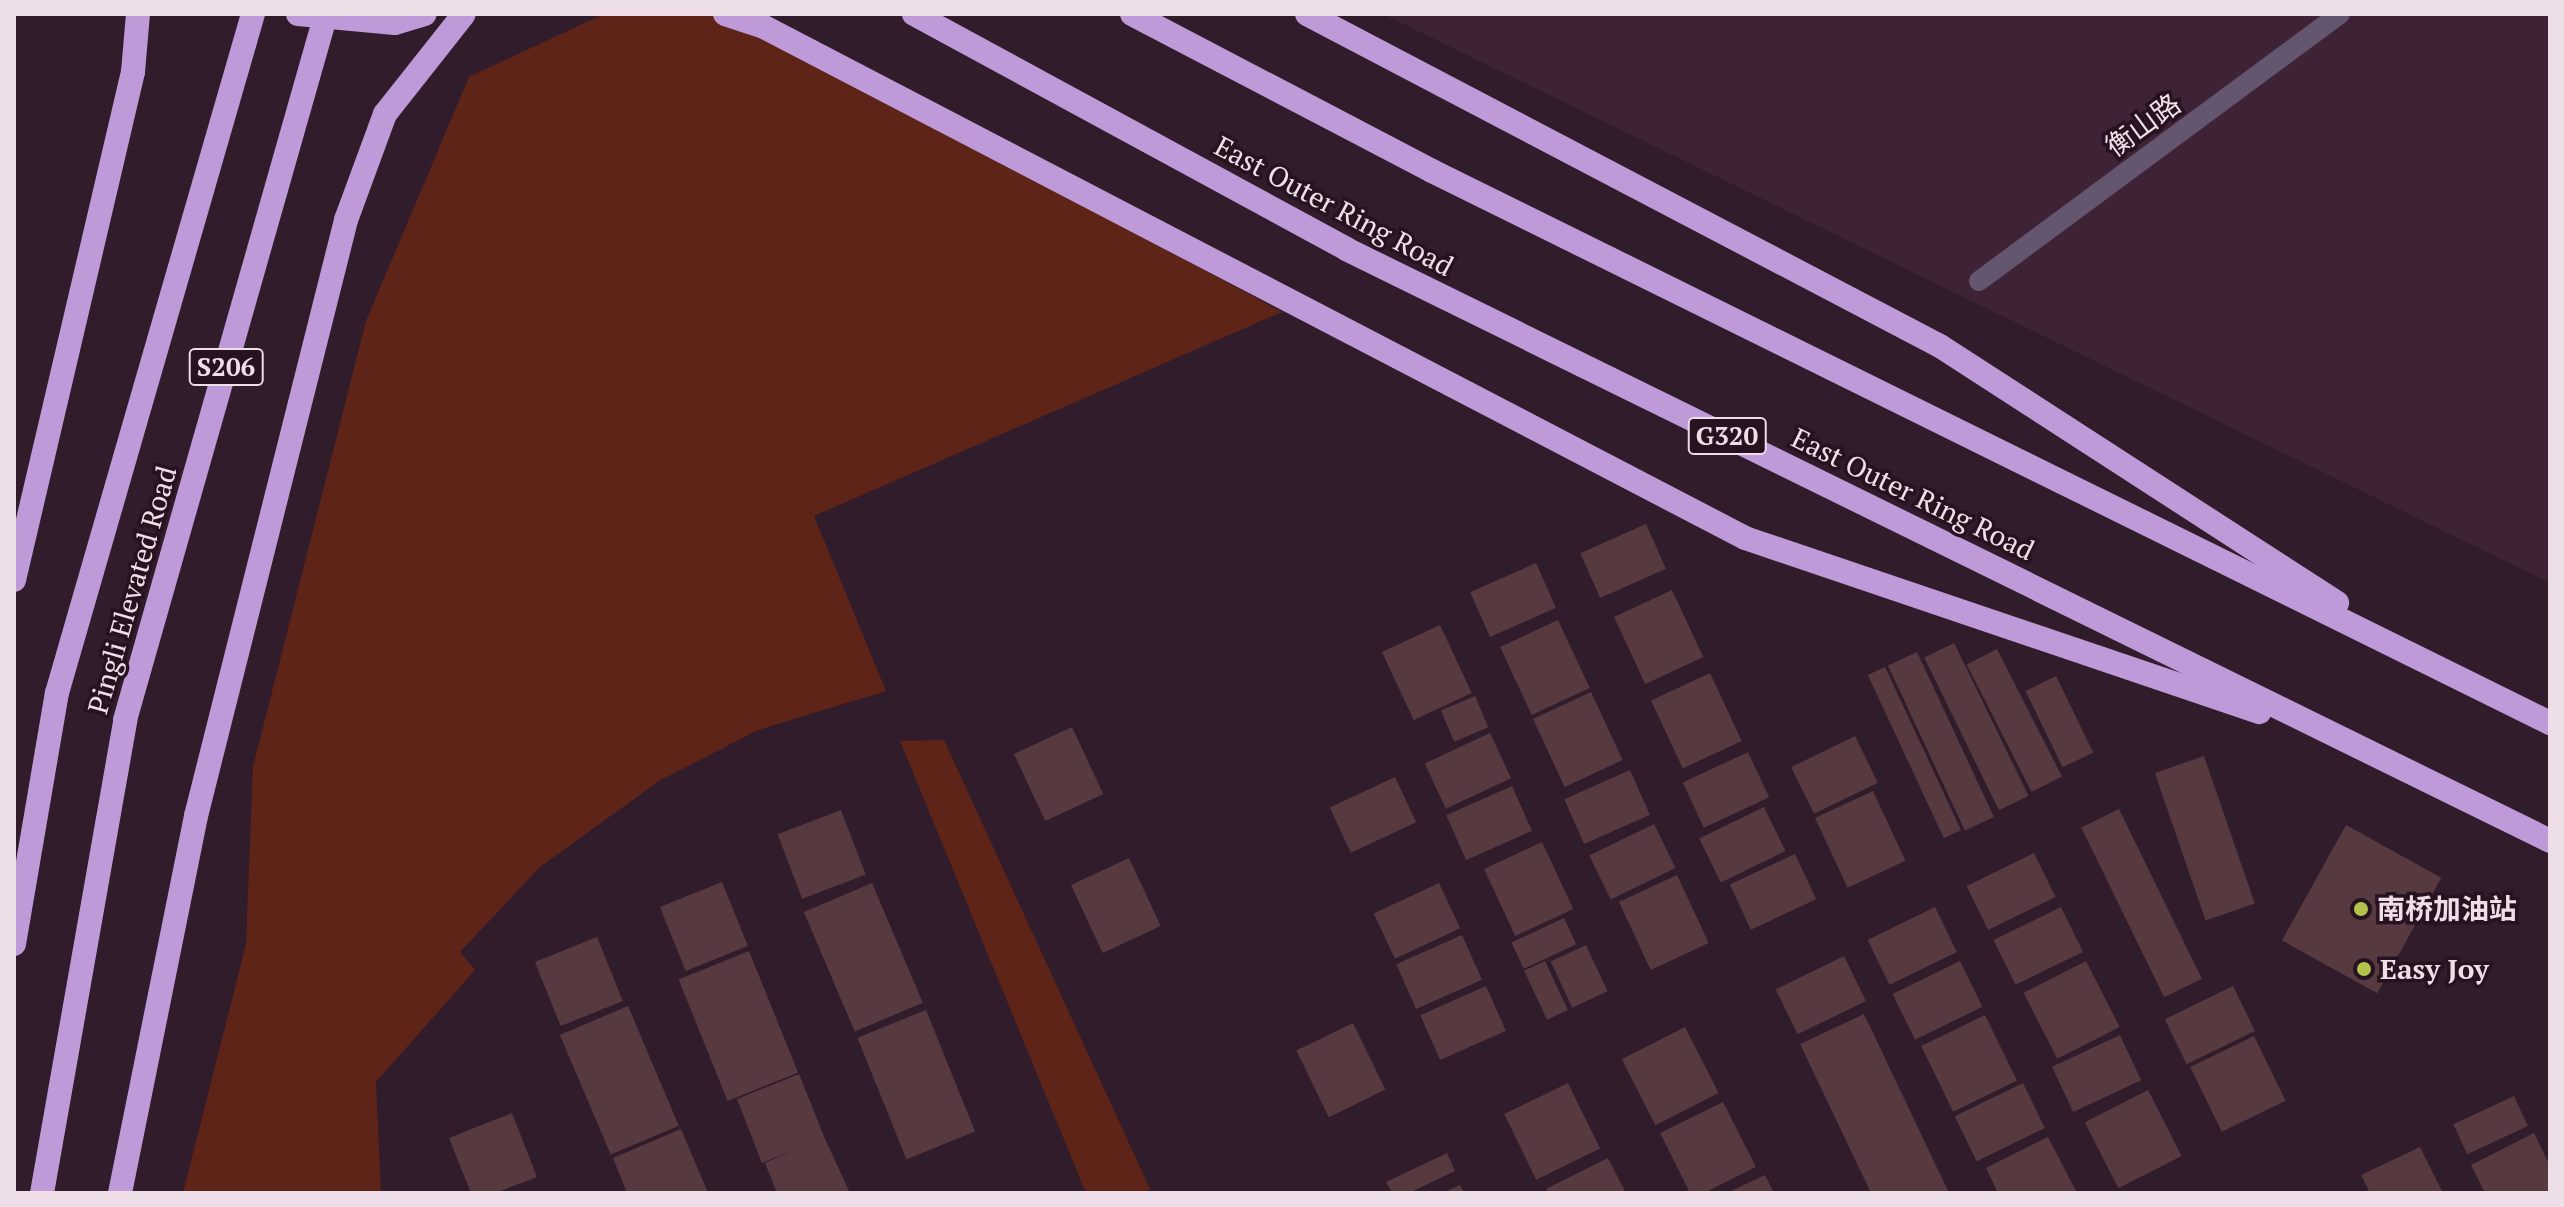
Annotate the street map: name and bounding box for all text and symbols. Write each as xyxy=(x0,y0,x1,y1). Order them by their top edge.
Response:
street label: 衡山路 xyxy=(2099,87,2187,163)
street label: East Outer Ring Road xyxy=(1209,129,1459,283)
road number: S206 xyxy=(188,345,264,389)
road number: G320 xyxy=(1687,414,1767,458)
street label: East Outer Ring Road xyxy=(1786,421,2040,567)
street label: Pingli Elevated Road xyxy=(81,462,183,718)
place label: 南桥加油站 xyxy=(2377,892,2517,926)
marker: 南桥加油站 xyxy=(2352,900,2370,918)
place label: Easy Joy xyxy=(2380,952,2489,986)
marker: Easy Joy xyxy=(2355,960,2373,978)

